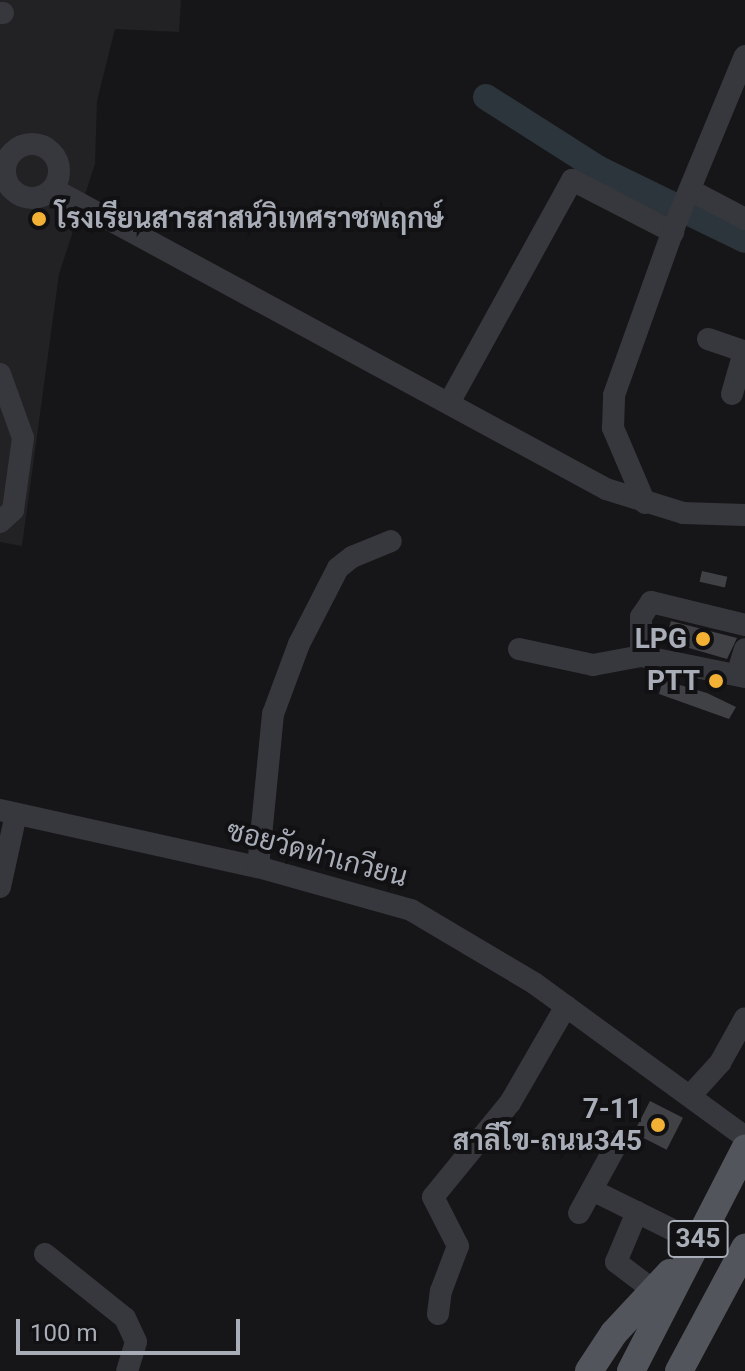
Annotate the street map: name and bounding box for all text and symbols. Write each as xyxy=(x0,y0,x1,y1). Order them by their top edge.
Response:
place label: โรงเรียนสารสาสน์วิเทศราชพฤกษ์ xyxy=(55,202,444,236)
marker: โรงเรียนสารสาสน์วิเทศราชพฤกษ์ xyxy=(30,210,48,228)
place label: LPG xyxy=(635,622,687,656)
marker: LPG xyxy=(694,630,712,648)
place label: PTT xyxy=(647,664,700,698)
marker: PTT xyxy=(707,672,725,690)
street label: ซอยวัดท่าเกวียน xyxy=(223,814,411,894)
place label: 7-11 สาลีโข-ถนน345 xyxy=(453,1092,642,1158)
marker: 7-11 สาลีโข-ถนน345 xyxy=(649,1116,667,1134)
road number: 345 xyxy=(666,1217,730,1261)
scale bar xyxy=(20,1303,244,1353)
text: 100 m xyxy=(30,1319,97,1347)

